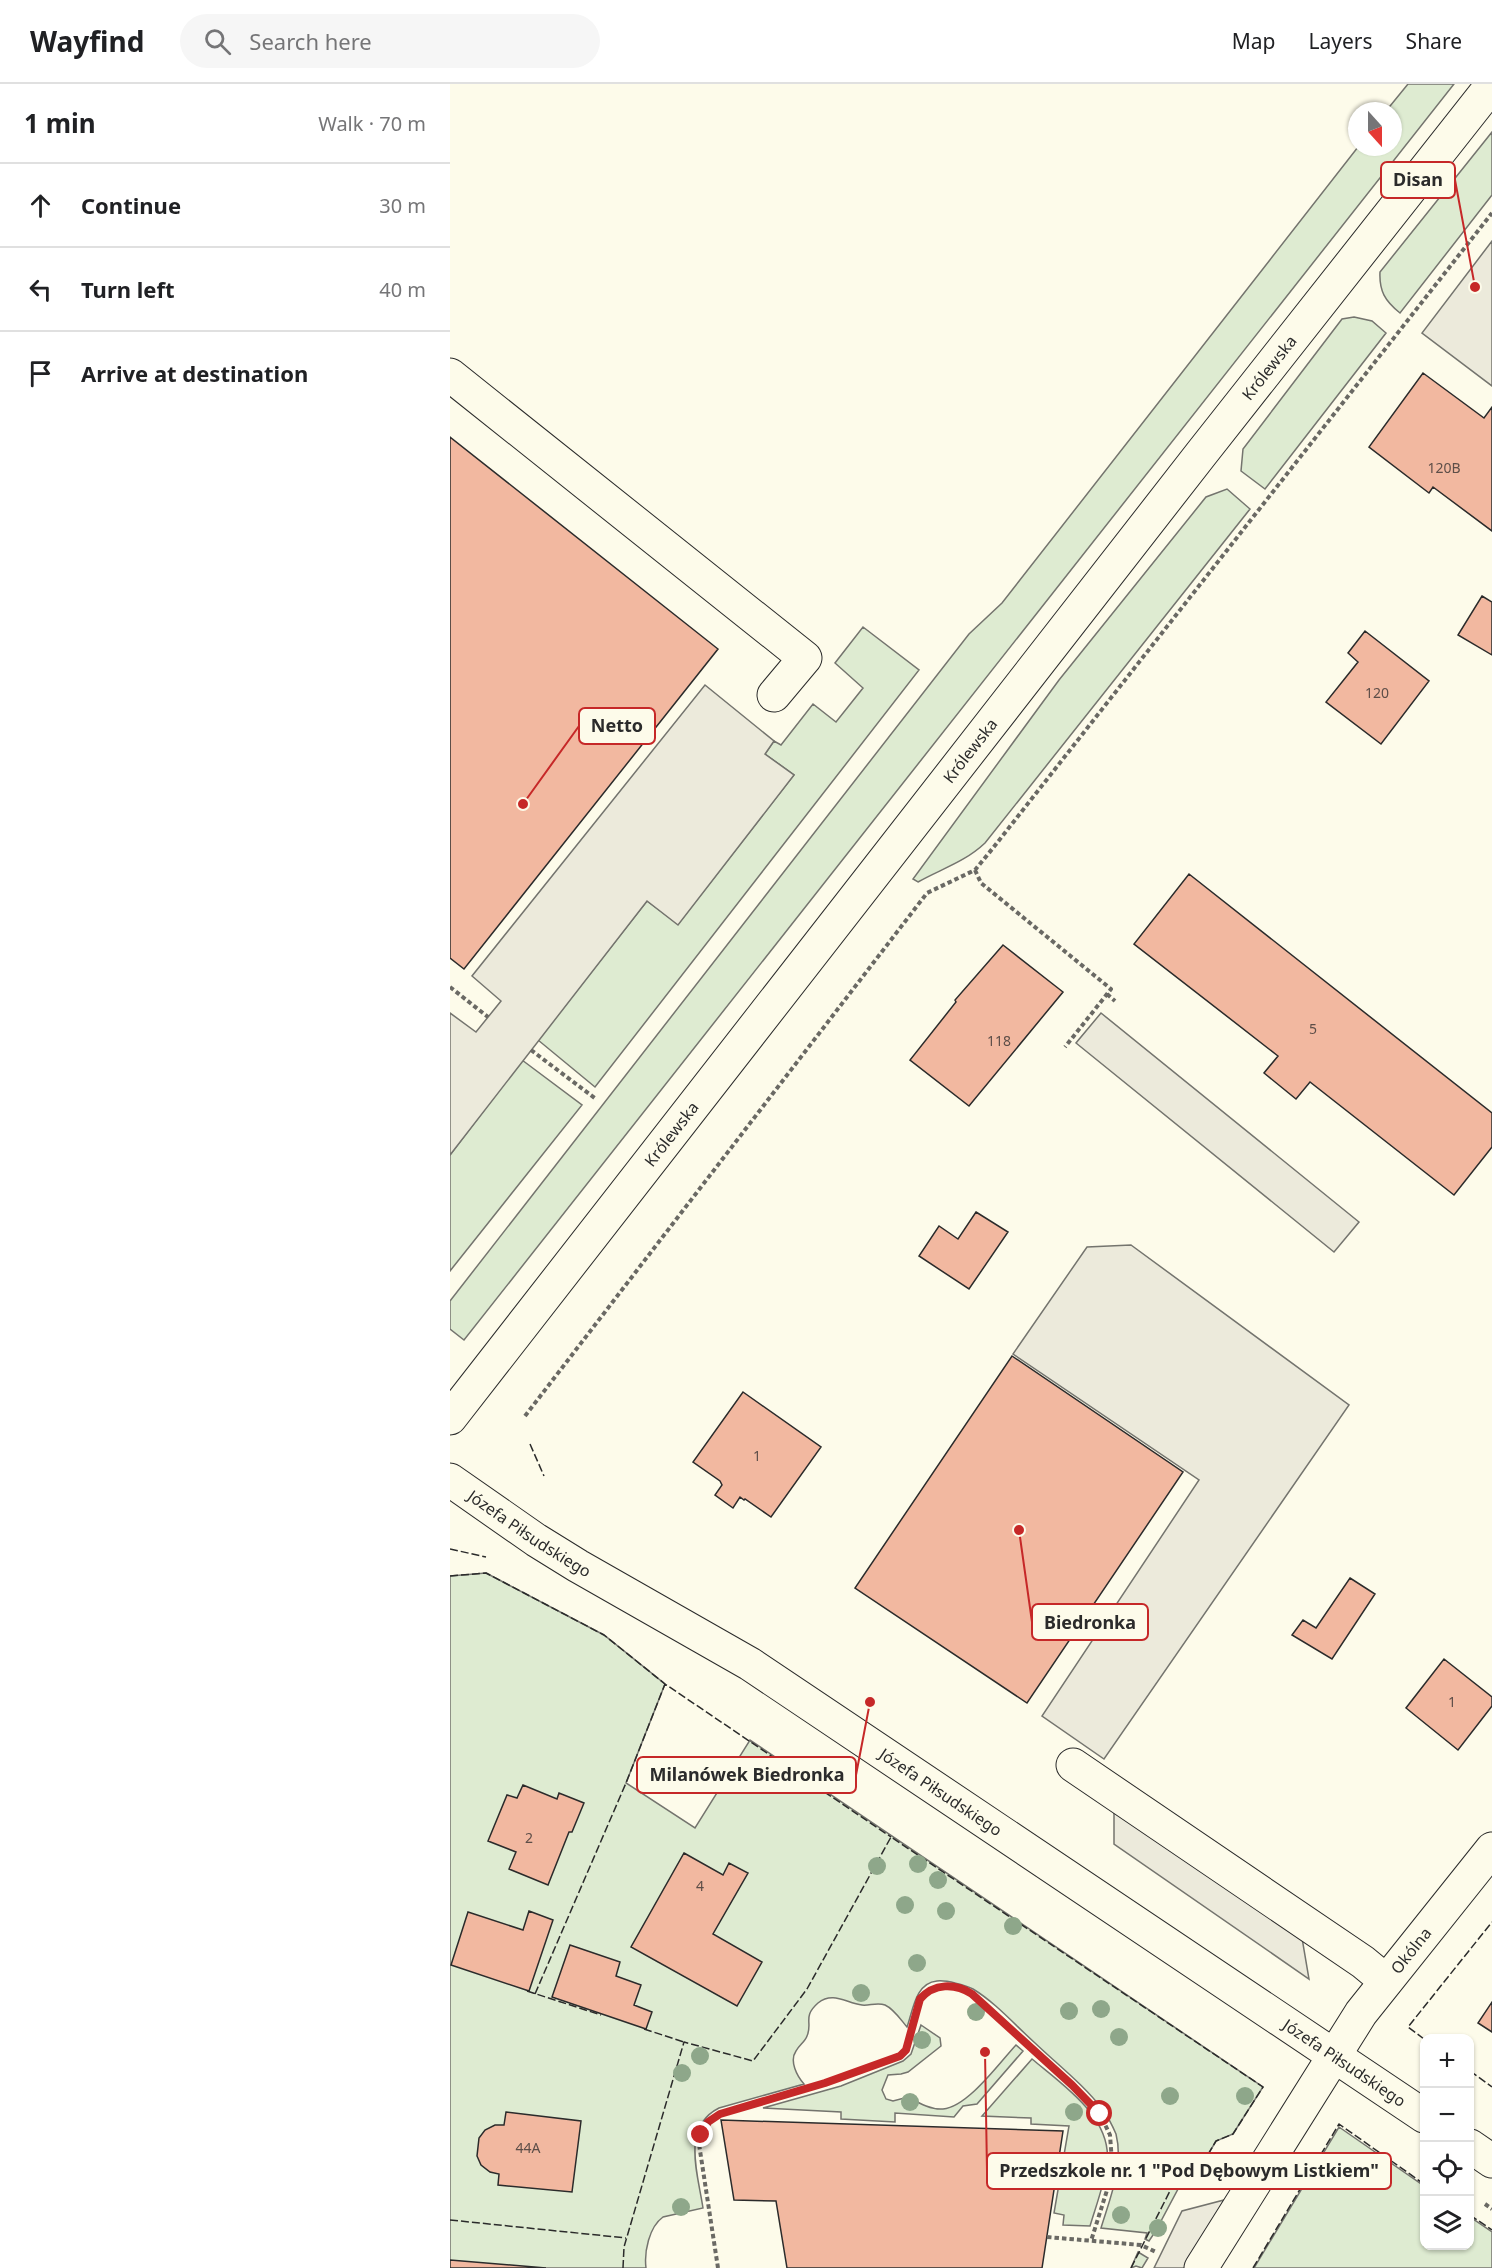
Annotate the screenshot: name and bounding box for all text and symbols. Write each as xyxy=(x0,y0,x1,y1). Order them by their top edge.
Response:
search box xyxy=(180,14,600,68)
text: Wayfind xyxy=(30,22,144,60)
icon: search xyxy=(201,25,234,58)
text: Search here xyxy=(249,26,372,56)
text: Map xyxy=(1232,27,1276,55)
text: Layers xyxy=(1309,27,1373,55)
text: Share xyxy=(1406,27,1462,55)
north arrow xyxy=(1348,102,1402,156)
text: 1 min xyxy=(24,105,96,141)
text: Walk · 70 m xyxy=(318,110,426,137)
callout: Disan xyxy=(1381,162,1455,198)
text: Disan xyxy=(1393,167,1443,191)
icon: ahead xyxy=(24,189,57,222)
text: Continue xyxy=(81,190,181,220)
text: 30 m xyxy=(379,192,426,219)
icon: left xyxy=(24,273,57,306)
text: Turn left xyxy=(81,274,175,304)
text: 40 m xyxy=(379,276,426,303)
street label: Królewska xyxy=(1237,331,1301,404)
icon: arrive xyxy=(24,357,57,390)
text: Arrive at destination xyxy=(81,358,308,388)
house number: 120B xyxy=(1427,458,1461,477)
house number: 120 xyxy=(1365,683,1389,702)
callout: Netto xyxy=(579,708,655,744)
text: Netto xyxy=(591,713,643,737)
street label: Królewska xyxy=(938,714,1002,788)
house number: 5 xyxy=(1309,1019,1317,1038)
house number: 118 xyxy=(987,1031,1011,1050)
street label: Królewska xyxy=(639,1097,703,1171)
house number: 1 xyxy=(753,1446,761,1465)
street label: Józefa Piłsudskiego xyxy=(462,1484,595,1582)
callout: Biedronka xyxy=(1032,1604,1148,1640)
text: Biedronka xyxy=(1044,1610,1136,1634)
house number: 1 xyxy=(1448,1692,1456,1711)
street label: Józefa Piłsudskiego xyxy=(873,1742,1007,1841)
callout: Milanówek Biedronka xyxy=(637,1757,856,1793)
text: Milanówek Biedronka xyxy=(649,1762,845,1786)
house number: 2 xyxy=(525,1828,533,1847)
house number: 4 xyxy=(696,1876,704,1895)
street label: Okólna xyxy=(1386,1923,1436,1978)
street label: Józefa Piłsudskiego xyxy=(1277,2012,1410,2112)
map controls xyxy=(1420,2034,1474,2250)
button: + xyxy=(1420,2034,1474,2088)
button: − xyxy=(1420,2088,1474,2142)
route start xyxy=(1086,2100,1112,2126)
route end xyxy=(687,2121,713,2147)
house number: 44A xyxy=(516,2138,541,2157)
button: locate xyxy=(1420,2142,1474,2196)
callout: Przedszkole nr. 1 "Pod Dębowym Listkiem" xyxy=(987,2153,1391,2189)
text: Przedszkole nr. 1 "Pod Dębowym Listkiem" xyxy=(999,2158,1379,2182)
button: layers xyxy=(1420,2196,1474,2250)

